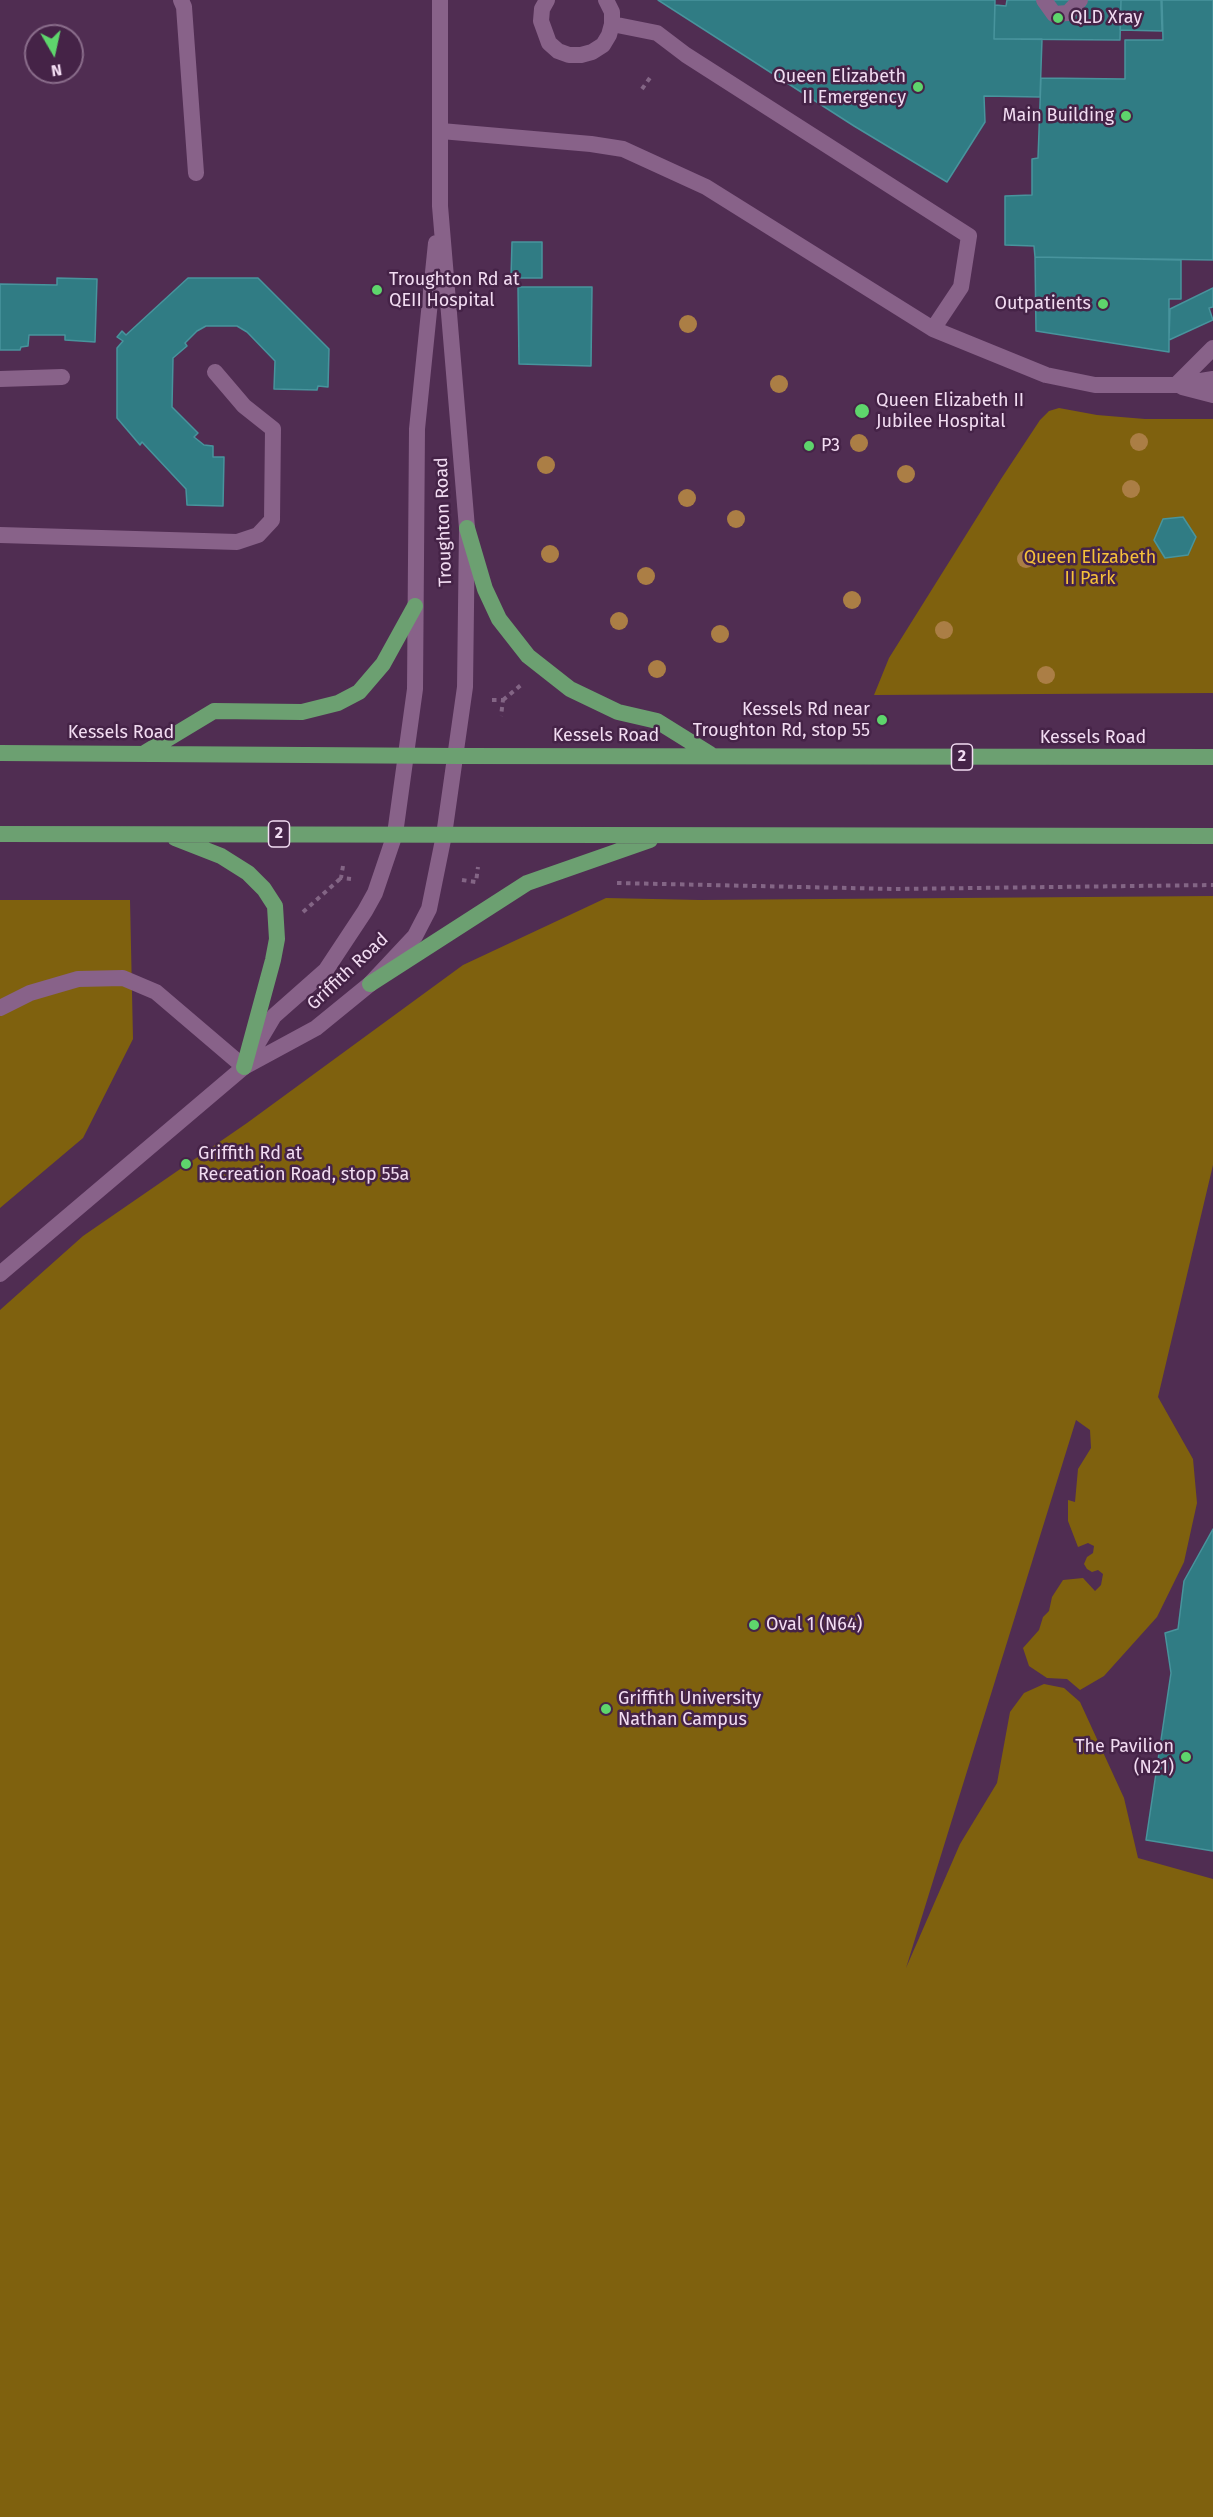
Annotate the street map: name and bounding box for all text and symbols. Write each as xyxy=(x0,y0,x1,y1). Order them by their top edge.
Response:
place label: QLD Xray xyxy=(1070,7,1142,29)
marker: QLD Xray xyxy=(1051,11,1065,25)
north arrow xyxy=(24,24,84,84)
text: N xyxy=(50,60,63,81)
place label: Queen Elizabeth II Emergency xyxy=(773,66,906,109)
marker: Queen Elizabeth II Emergency xyxy=(911,80,925,94)
place label: Main Building xyxy=(1002,105,1114,127)
marker: Main Building xyxy=(1119,109,1133,123)
place label: Troughton Rd at QEII Hospital xyxy=(389,269,520,312)
marker: Troughton Rd at QEII Hospital xyxy=(370,283,384,297)
place label: Outpatients xyxy=(994,293,1091,315)
marker: Outpatients xyxy=(1096,297,1110,311)
place label: Queen Elizabeth II Jubilee Hospital xyxy=(876,390,1024,432)
marker: Queen Elizabeth II Jubilee Hospital xyxy=(853,402,871,420)
place label: P3 xyxy=(821,435,840,457)
marker: P3 xyxy=(802,439,816,453)
street label: Troughton Road xyxy=(431,457,457,587)
park label: Queen Elizabeth II Park xyxy=(1024,547,1156,590)
place label: Kessels Rd near Troughton Rd, stop 55 xyxy=(693,699,870,742)
marker: Kessels Rd near Troughton Rd, stop 55 xyxy=(875,713,889,727)
street label: Kessels Road xyxy=(68,722,174,744)
street label: Kessels Road xyxy=(553,725,659,747)
street label: Kessels Road xyxy=(1040,727,1146,749)
road number: 2 xyxy=(952,744,972,770)
road number: 2 xyxy=(268,821,290,847)
street label: Griffith Road xyxy=(303,929,393,1015)
place label: Griffith Rd at Recreation Road, stop 55a xyxy=(198,1143,409,1186)
marker: Griffith Rd at Recreation Road, stop 55a xyxy=(179,1157,193,1171)
place label: Oval 1 (N64) xyxy=(766,1614,862,1636)
marker: Oval 1 (N64) xyxy=(747,1618,761,1632)
place label: Griffith University Nathan Campus xyxy=(618,1688,761,1730)
marker: Griffith University Nathan Campus xyxy=(599,1702,613,1716)
place label: The Pavilion (N21) xyxy=(1075,1736,1174,1778)
marker: The Pavilion (N21) xyxy=(1179,1750,1193,1764)

